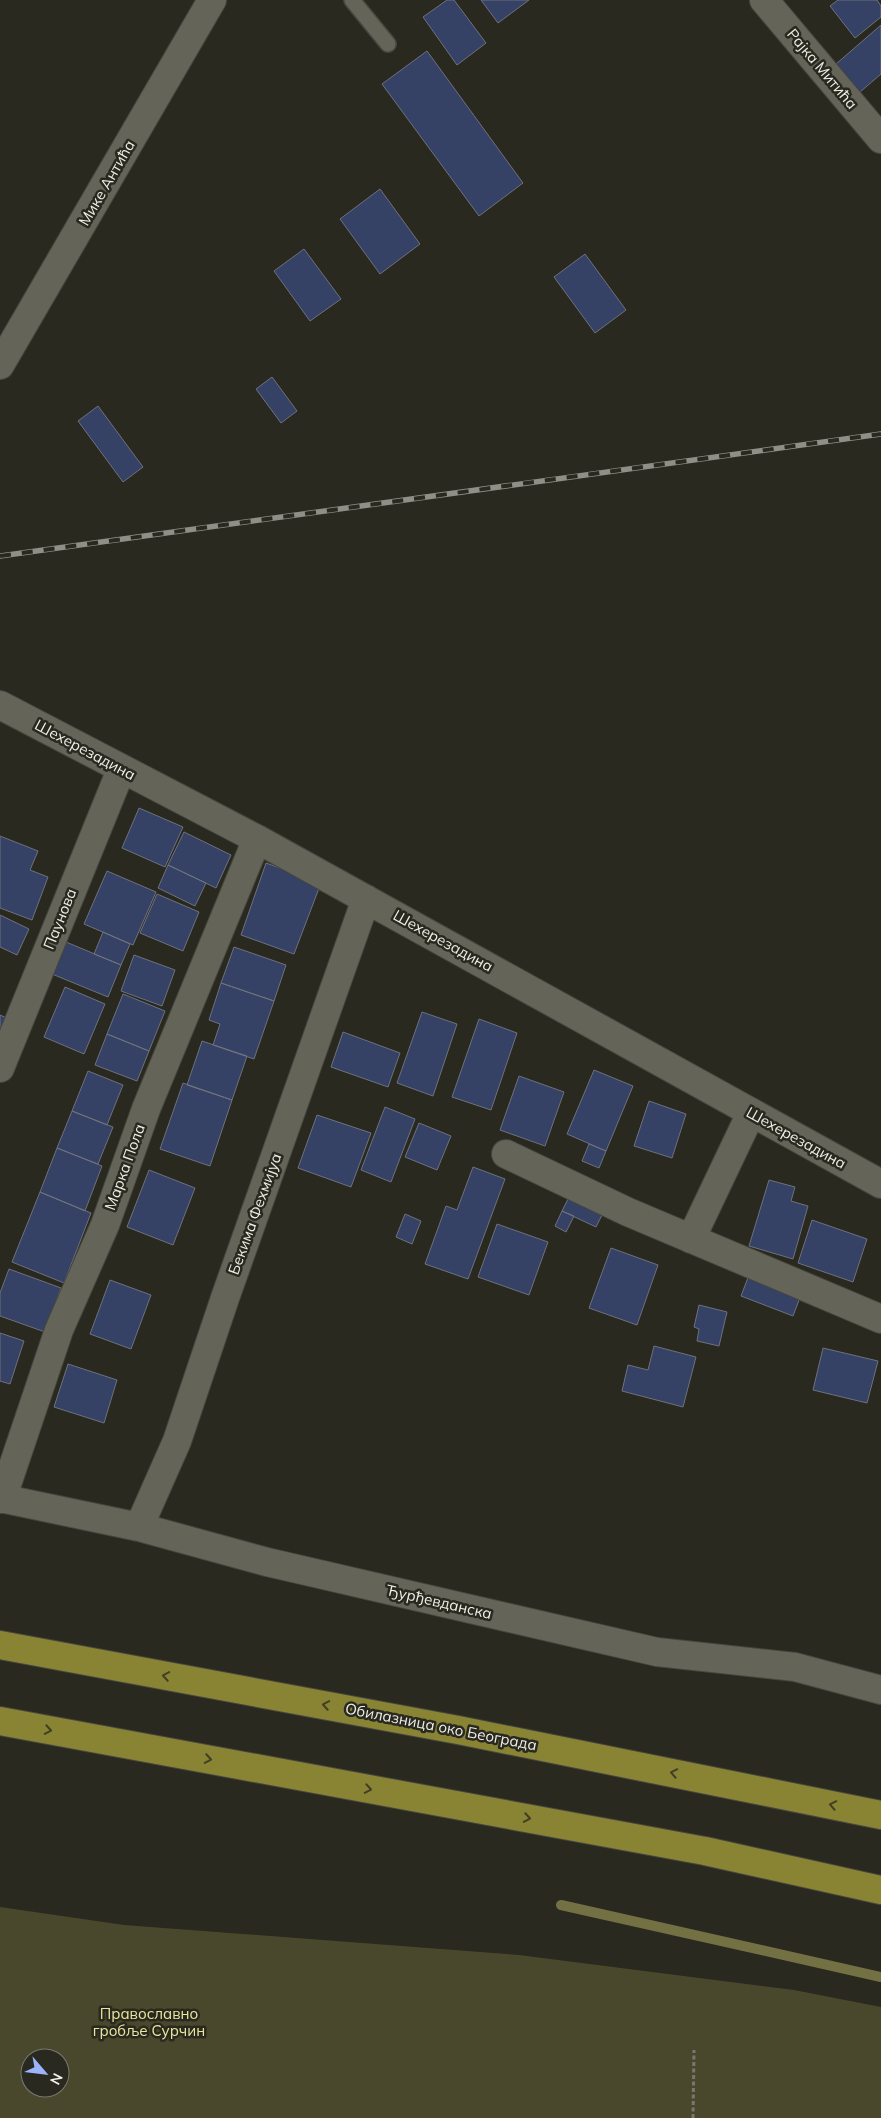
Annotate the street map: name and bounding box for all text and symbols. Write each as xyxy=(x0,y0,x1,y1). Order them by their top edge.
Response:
street label: Рајка Митића xyxy=(783,25,862,113)
street label: Мике Антића xyxy=(74,136,139,229)
street label: Шехерезадина xyxy=(32,715,139,784)
street label: Паунова xyxy=(39,886,80,952)
street label: Шехерезадина xyxy=(390,905,496,976)
street label: Шехерезадина xyxy=(743,1102,849,1173)
street label: Марка Пола xyxy=(100,1121,149,1213)
street label: Бекима Фехмијуа xyxy=(224,1151,285,1277)
street label: Ђурђевданска xyxy=(384,1580,494,1623)
one-way arrow xyxy=(161,1671,170,1681)
street label: Обилазница око Београда xyxy=(344,1699,539,1754)
one-way arrow xyxy=(321,1701,330,1711)
one-way arrow xyxy=(44,1724,52,1734)
one-way arrow xyxy=(203,1754,212,1764)
one-way arrow xyxy=(670,1768,678,1779)
one-way arrow xyxy=(363,1783,372,1793)
one-way arrow xyxy=(829,1800,838,1811)
one-way arrow xyxy=(523,1813,532,1823)
park label: Православно гробље Сурчин xyxy=(93,2004,205,2040)
north arrow xyxy=(20,2048,70,2098)
text: N xyxy=(46,2070,67,2088)

